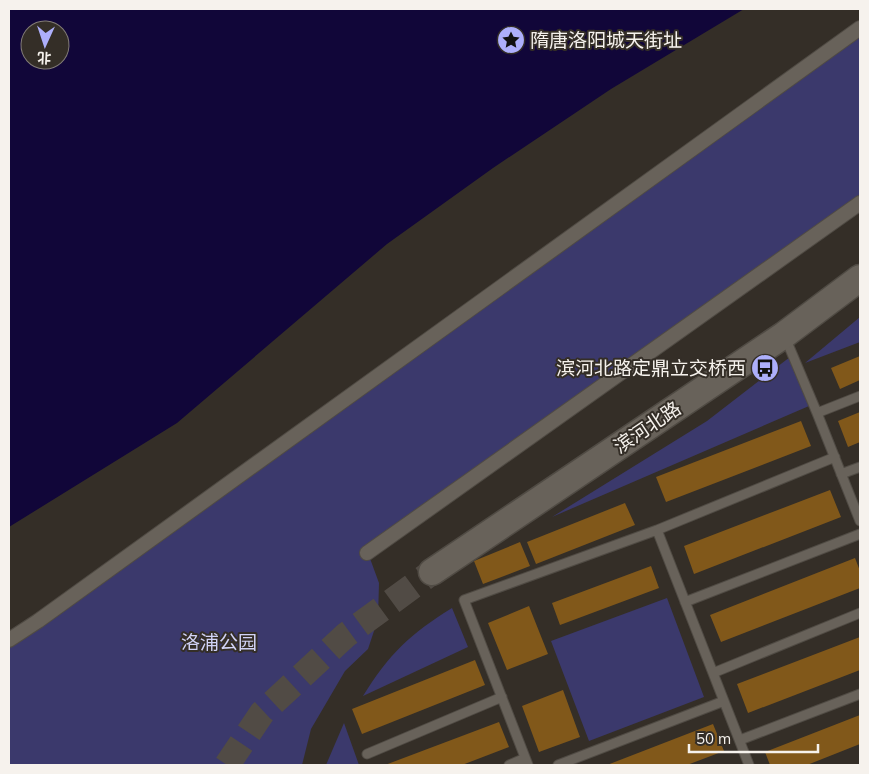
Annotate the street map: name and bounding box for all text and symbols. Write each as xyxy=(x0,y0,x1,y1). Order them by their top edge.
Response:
north arrow xyxy=(20,20,70,70)
place icon: 隋唐洛阳城天街址 xyxy=(496,25,526,55)
place label: 隋唐洛阳城天街址 xyxy=(530,28,682,52)
text: 北 xyxy=(37,49,52,67)
bus stop icon: 滨河北路定鼎立交桥西 xyxy=(750,353,780,383)
place label: 滨河北路定鼎立交桥西 xyxy=(556,356,746,380)
street label: 滨河北路 xyxy=(609,396,685,458)
park label: 洛浦公园 xyxy=(181,630,257,654)
scale bar xyxy=(689,722,818,754)
text: 50 m xyxy=(696,729,731,748)

